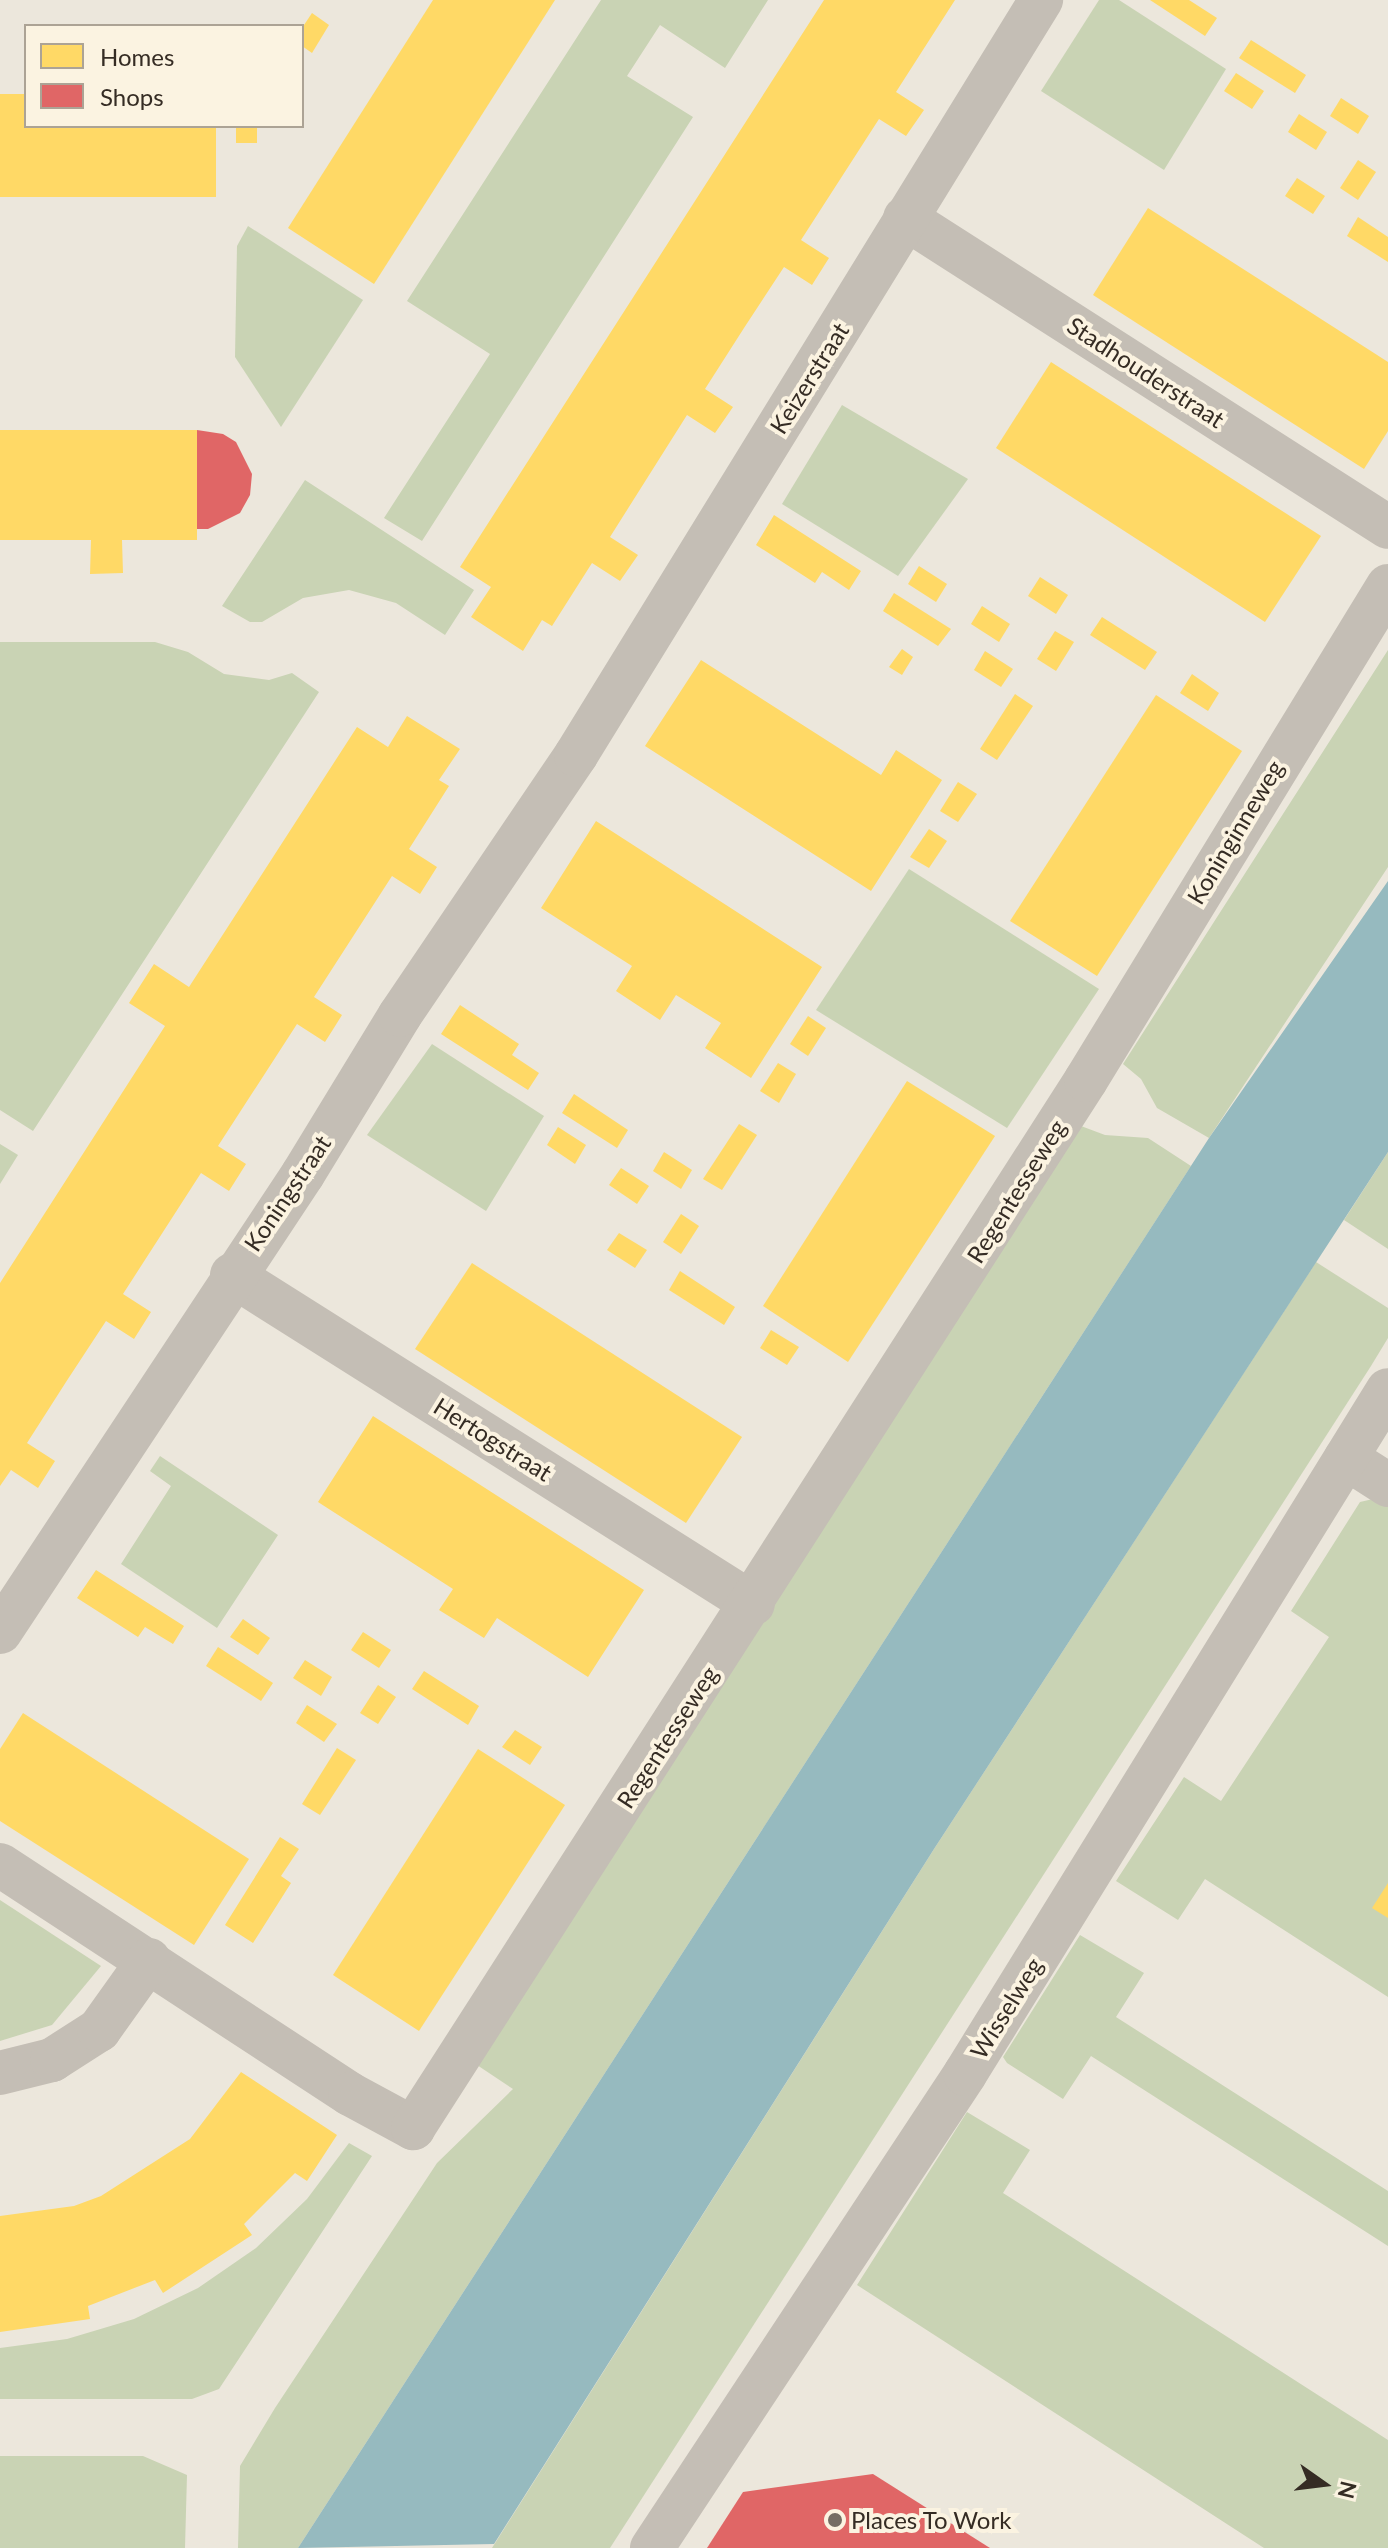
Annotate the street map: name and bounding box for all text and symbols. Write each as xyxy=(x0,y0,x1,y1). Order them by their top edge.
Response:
legend xyxy=(24,24,304,128)
text: Homes xyxy=(100,42,174,71)
text: Shops xyxy=(100,82,164,111)
street label: Stadhouderstraat xyxy=(1062,311,1230,433)
street label: Keizerstraat xyxy=(764,317,854,439)
street label: Koninginneweg xyxy=(1181,755,1289,909)
street label: Regentesseweg xyxy=(960,1114,1072,1268)
street label: Koningstraat xyxy=(238,1130,336,1256)
street label: Hertogstraat xyxy=(429,1391,557,1487)
street label: Regentesseweg xyxy=(610,1661,724,1813)
street label: Wisselweg xyxy=(964,1952,1048,2064)
north arrow xyxy=(1284,2444,1364,2524)
text: N xyxy=(1333,2478,1363,2501)
place label: Places To Work xyxy=(851,2506,1012,2534)
marker: Places To Work xyxy=(826,2511,844,2529)

